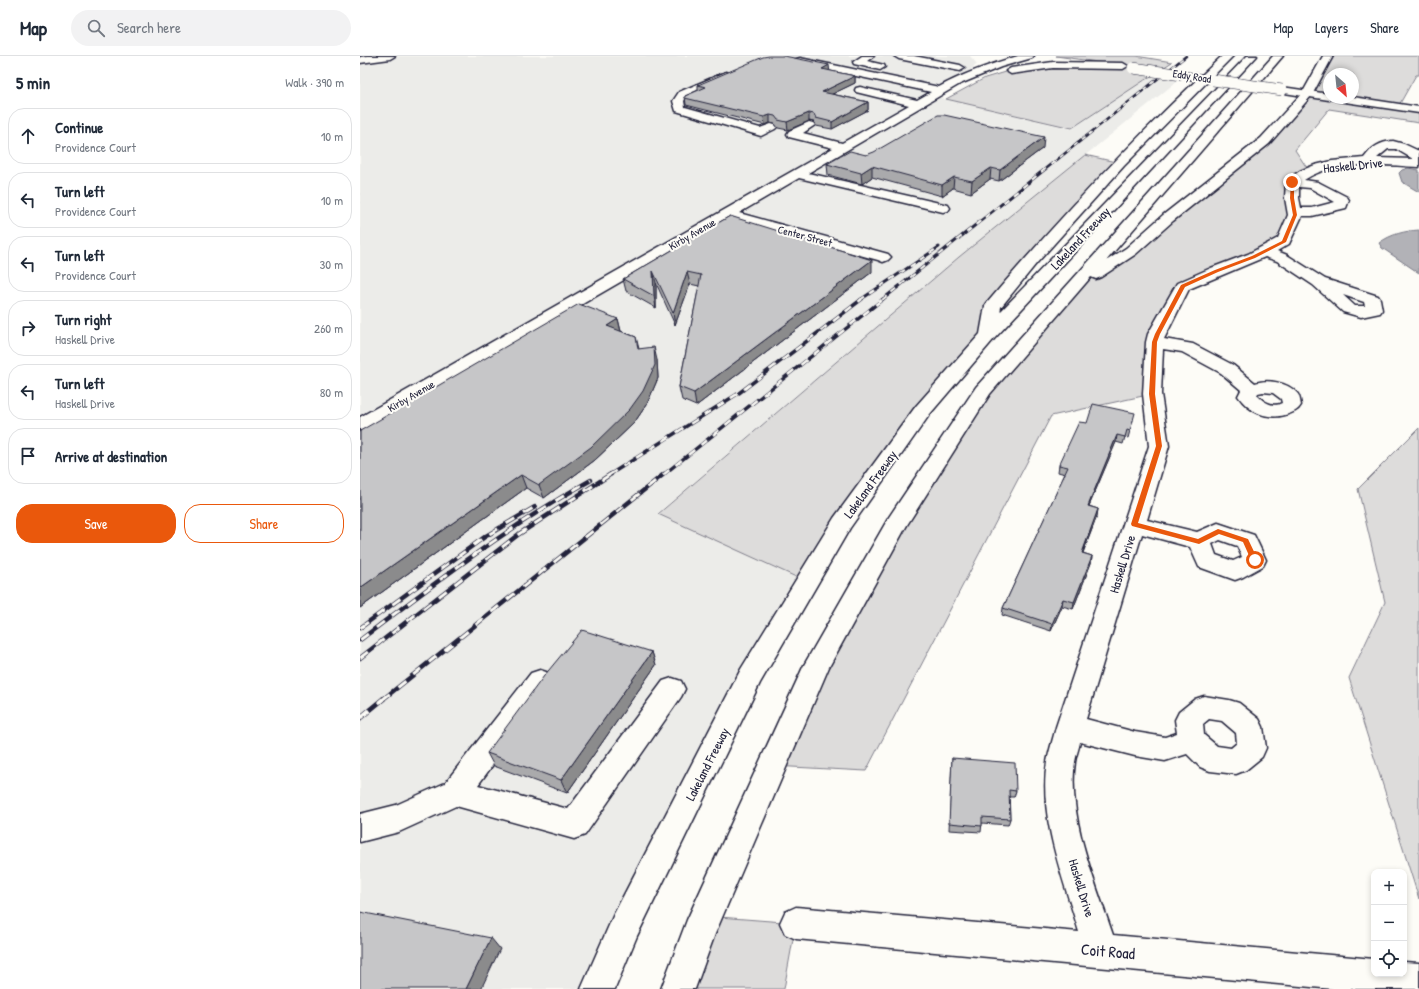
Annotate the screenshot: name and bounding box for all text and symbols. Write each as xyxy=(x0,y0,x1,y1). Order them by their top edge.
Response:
search box xyxy=(71,10,351,46)
text: Map xyxy=(20,15,47,41)
icon: search xyxy=(85,17,107,39)
text: Search here xyxy=(117,17,181,38)
text: Map xyxy=(1273,18,1293,37)
text: Layers xyxy=(1315,18,1348,37)
text: Share xyxy=(1370,18,1399,37)
street label: Eddy Road xyxy=(1172,66,1213,86)
north arrow xyxy=(1323,68,1359,104)
text: 5 min xyxy=(16,71,50,94)
text: Walk · 390 m xyxy=(285,73,344,91)
text: Continue xyxy=(55,117,103,138)
icon: ahead xyxy=(17,125,39,147)
text: 10 m xyxy=(321,127,343,145)
text: Providence Court xyxy=(55,138,136,156)
street label: Haskell Drive xyxy=(1322,153,1384,177)
route end xyxy=(1283,173,1301,191)
text: Turn left xyxy=(55,181,105,202)
icon: left xyxy=(17,189,39,211)
text: 10 m xyxy=(321,191,343,209)
text: Providence Court xyxy=(55,202,136,220)
street label: Lakeland Freeway xyxy=(1046,202,1114,273)
street label: Kirby Avenue xyxy=(666,215,719,253)
street label: Center Street xyxy=(776,222,834,250)
text: Turn left xyxy=(55,245,105,266)
icon: left xyxy=(17,253,39,275)
text: 30 m xyxy=(320,255,343,273)
text: Providence Court xyxy=(55,266,136,284)
text: Turn right xyxy=(55,309,111,330)
icon: right xyxy=(17,317,39,339)
text: 260 m xyxy=(314,319,343,337)
text: Haskell Drive xyxy=(55,330,115,348)
text: Turn left xyxy=(55,373,105,394)
street label: Kirby Avenue xyxy=(385,377,438,415)
icon: left xyxy=(17,381,39,403)
text: 80 m xyxy=(320,383,343,401)
text: Haskell Drive xyxy=(55,394,115,412)
icon: arrive xyxy=(17,445,39,467)
text: Arrive at destination xyxy=(55,446,167,467)
street label: Lakeland Freeway xyxy=(839,446,901,522)
button: Save xyxy=(16,504,176,543)
button: Share xyxy=(184,504,344,543)
street label: Haskell Drive xyxy=(1105,533,1139,595)
route start xyxy=(1246,551,1264,569)
street label: Lakeland Freeway xyxy=(681,724,733,804)
street label: Haskell Drive xyxy=(1065,857,1099,919)
map controls xyxy=(1371,869,1407,977)
button: + xyxy=(1371,869,1407,905)
button: − xyxy=(1371,905,1407,941)
street label: Coit Road xyxy=(1080,938,1136,964)
button: locate xyxy=(1371,941,1407,977)

